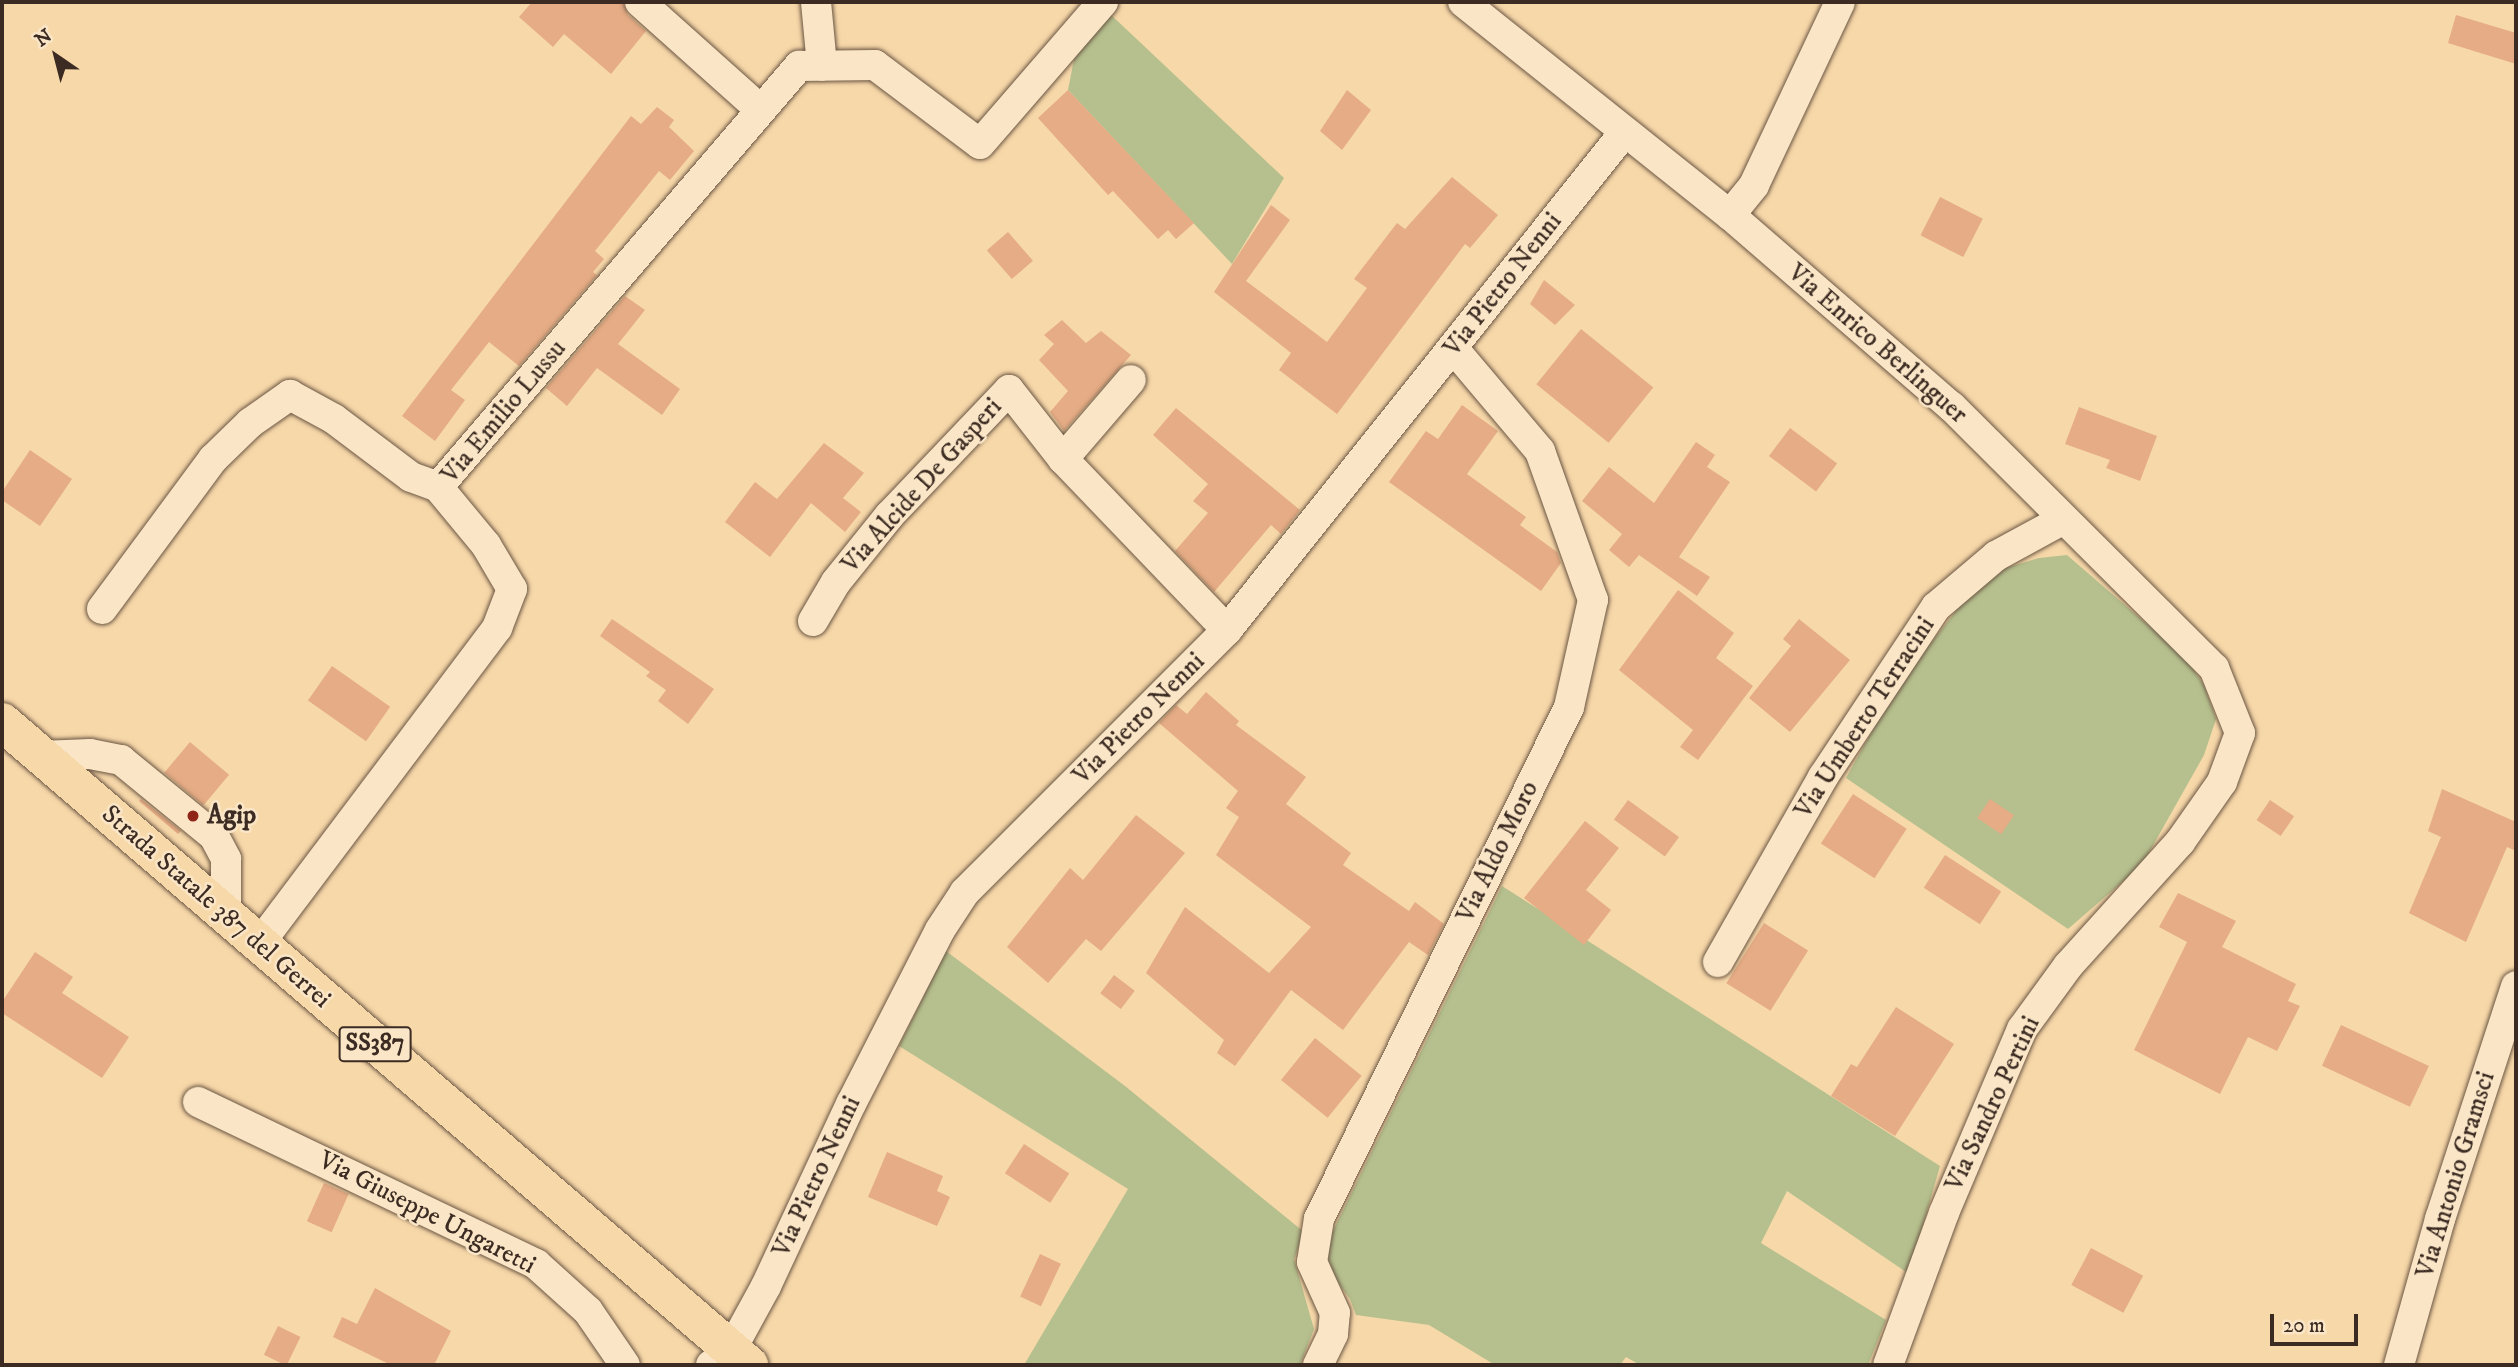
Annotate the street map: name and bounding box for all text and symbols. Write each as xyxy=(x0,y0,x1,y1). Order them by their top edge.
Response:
north arrow xyxy=(21,21,91,91)
text: N xyxy=(31,24,57,52)
street label: Via Pietro Nenni xyxy=(1437,207,1569,363)
street label: Via Enrico Berlinguer xyxy=(1781,257,1973,431)
street label: Via Emilio Lussu xyxy=(435,334,573,490)
street label: Via Alcide De Gasperi xyxy=(835,392,1009,580)
street label: Via Umberto Terracini xyxy=(1788,611,1942,825)
street label: Via Pietro Nenni xyxy=(1067,647,1211,791)
street label: Via Aldo Moro xyxy=(1450,776,1546,928)
street label: Strada Statale 387 del Gerrei xyxy=(95,799,337,1015)
place label: Agip xyxy=(207,800,256,832)
marker: Agip xyxy=(185,808,201,824)
street label: Via Sandro Pertini xyxy=(1939,1012,2047,1196)
road number: SS387 xyxy=(338,1024,412,1064)
street label: Via Antonio Gramsci xyxy=(2410,1068,2502,1282)
street label: Via Pietro Nenni xyxy=(766,1092,868,1262)
street label: Via Giuseppe Ungaretti xyxy=(313,1145,541,1281)
scale bar xyxy=(2273,1300,2360,1344)
text: 20 m xyxy=(2283,1313,2325,1339)

